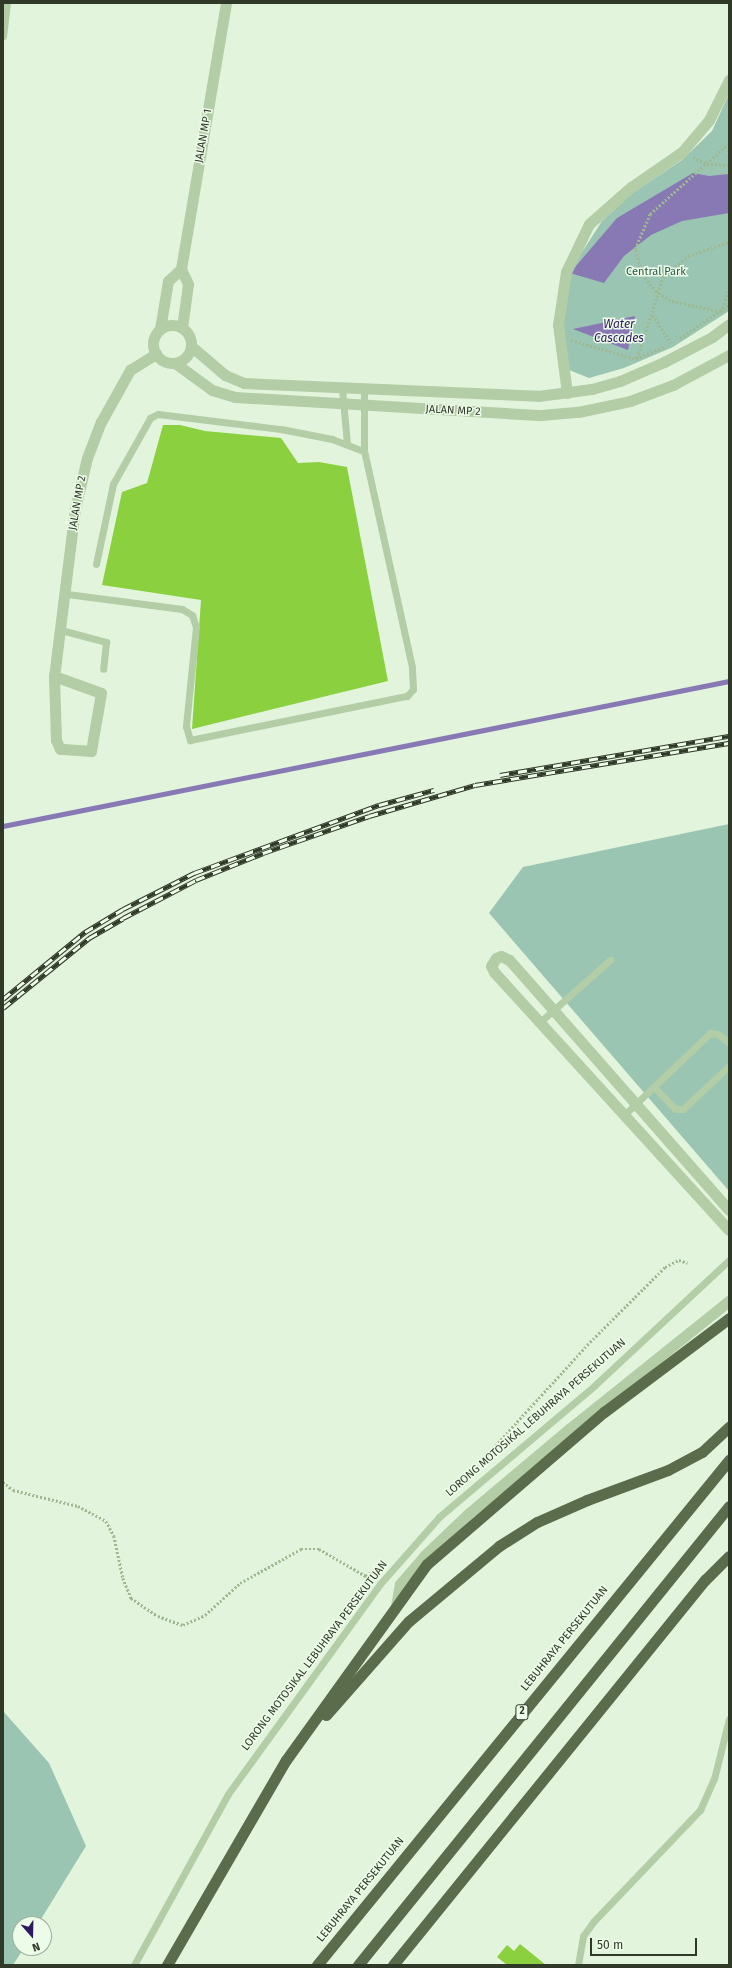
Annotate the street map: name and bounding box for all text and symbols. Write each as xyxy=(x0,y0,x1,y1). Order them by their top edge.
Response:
street label: JALAN MP 1 xyxy=(193,108,215,164)
park label: Central Park xyxy=(626,265,686,279)
water label: Water Cascades xyxy=(594,318,644,346)
street label: JALAN MP 2 xyxy=(425,403,481,419)
street label: JALAN MP 2 xyxy=(67,475,89,531)
street label: LORONG MOTOSIKAL LEBUHRAYA PERSEKUTUAN xyxy=(443,1336,629,1500)
street label: LORONG MOTOSIKAL LEBUHRAYA PERSEKUTUAN xyxy=(239,1559,391,1753)
street label: LEBUHRAYA PERSEKUTUAN xyxy=(519,1584,611,1694)
road number: 2 xyxy=(515,1704,529,1720)
street label: LEBUHRAYA PERSEKUTUAN xyxy=(315,1835,407,1945)
north arrow xyxy=(12,1916,52,1956)
scale bar xyxy=(592,1930,699,1956)
text: 50 m xyxy=(597,1938,623,1952)
text: N xyxy=(30,1939,42,1954)

